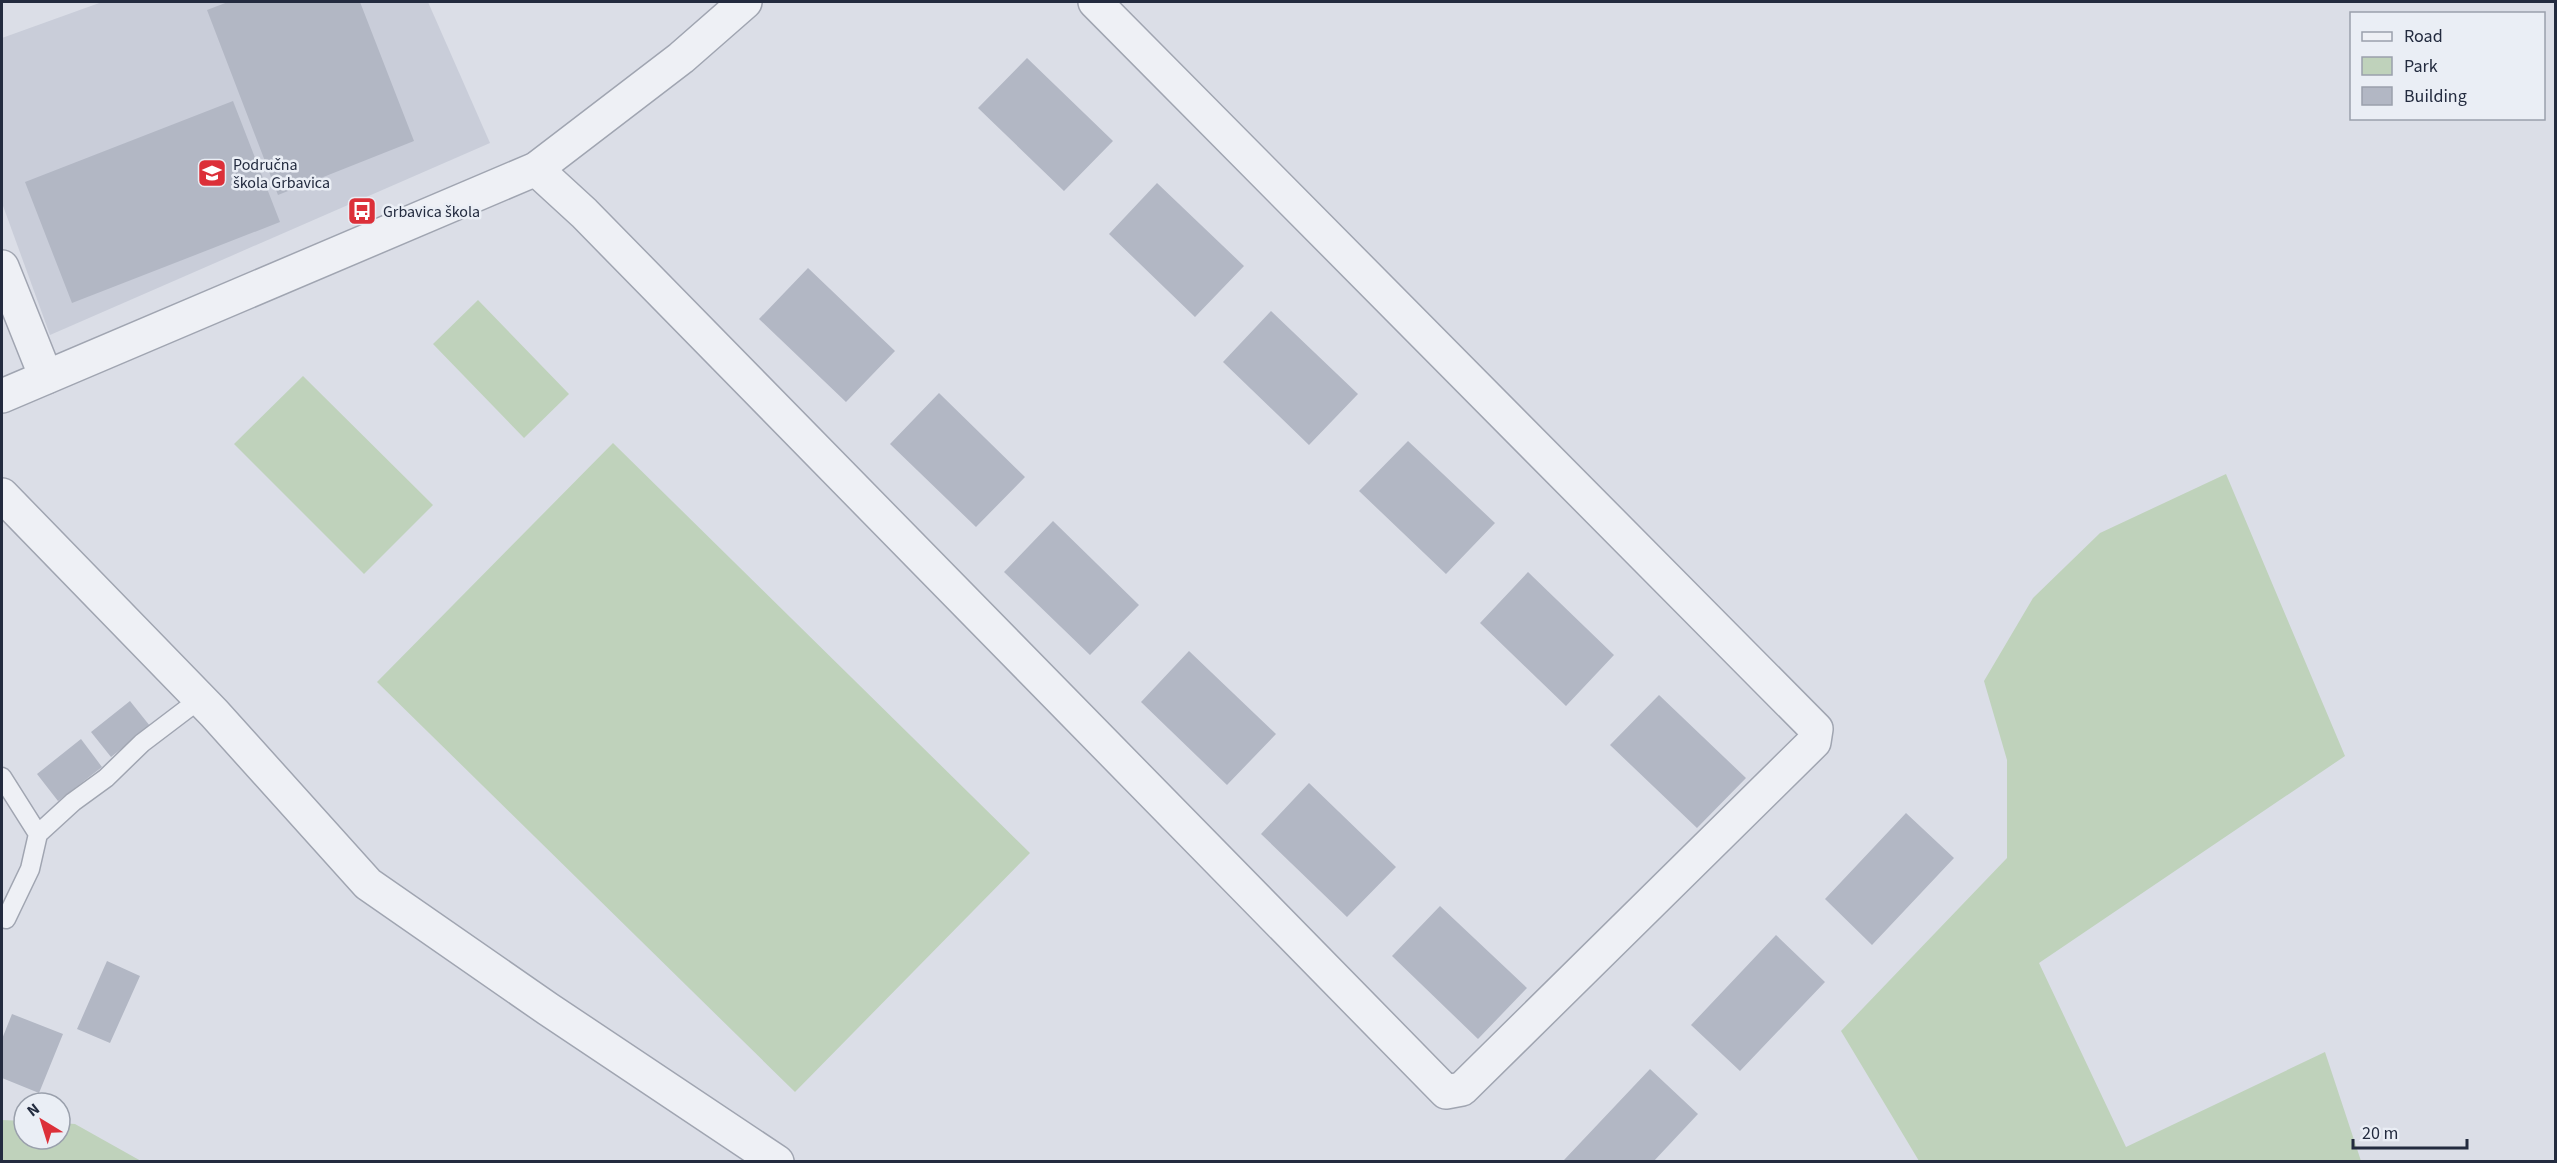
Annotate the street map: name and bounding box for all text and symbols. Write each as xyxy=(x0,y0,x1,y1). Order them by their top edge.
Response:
legend xyxy=(2350,12,2545,120)
text: Road xyxy=(2404,24,2443,49)
text: Park xyxy=(2404,54,2438,79)
text: Building xyxy=(2404,84,2467,109)
place label: Područna škola Grbavica xyxy=(233,154,330,194)
school or university icon: Područna škola Grbavica xyxy=(196,157,228,189)
bus stop icon: Grbavica škola xyxy=(346,195,378,227)
place label: Grbavica škola xyxy=(383,201,480,223)
north arrow xyxy=(12,1091,72,1151)
text: N xyxy=(22,1098,44,1122)
scale bar xyxy=(2353,1112,2467,1150)
text: 20 m xyxy=(2362,1121,2398,1146)

